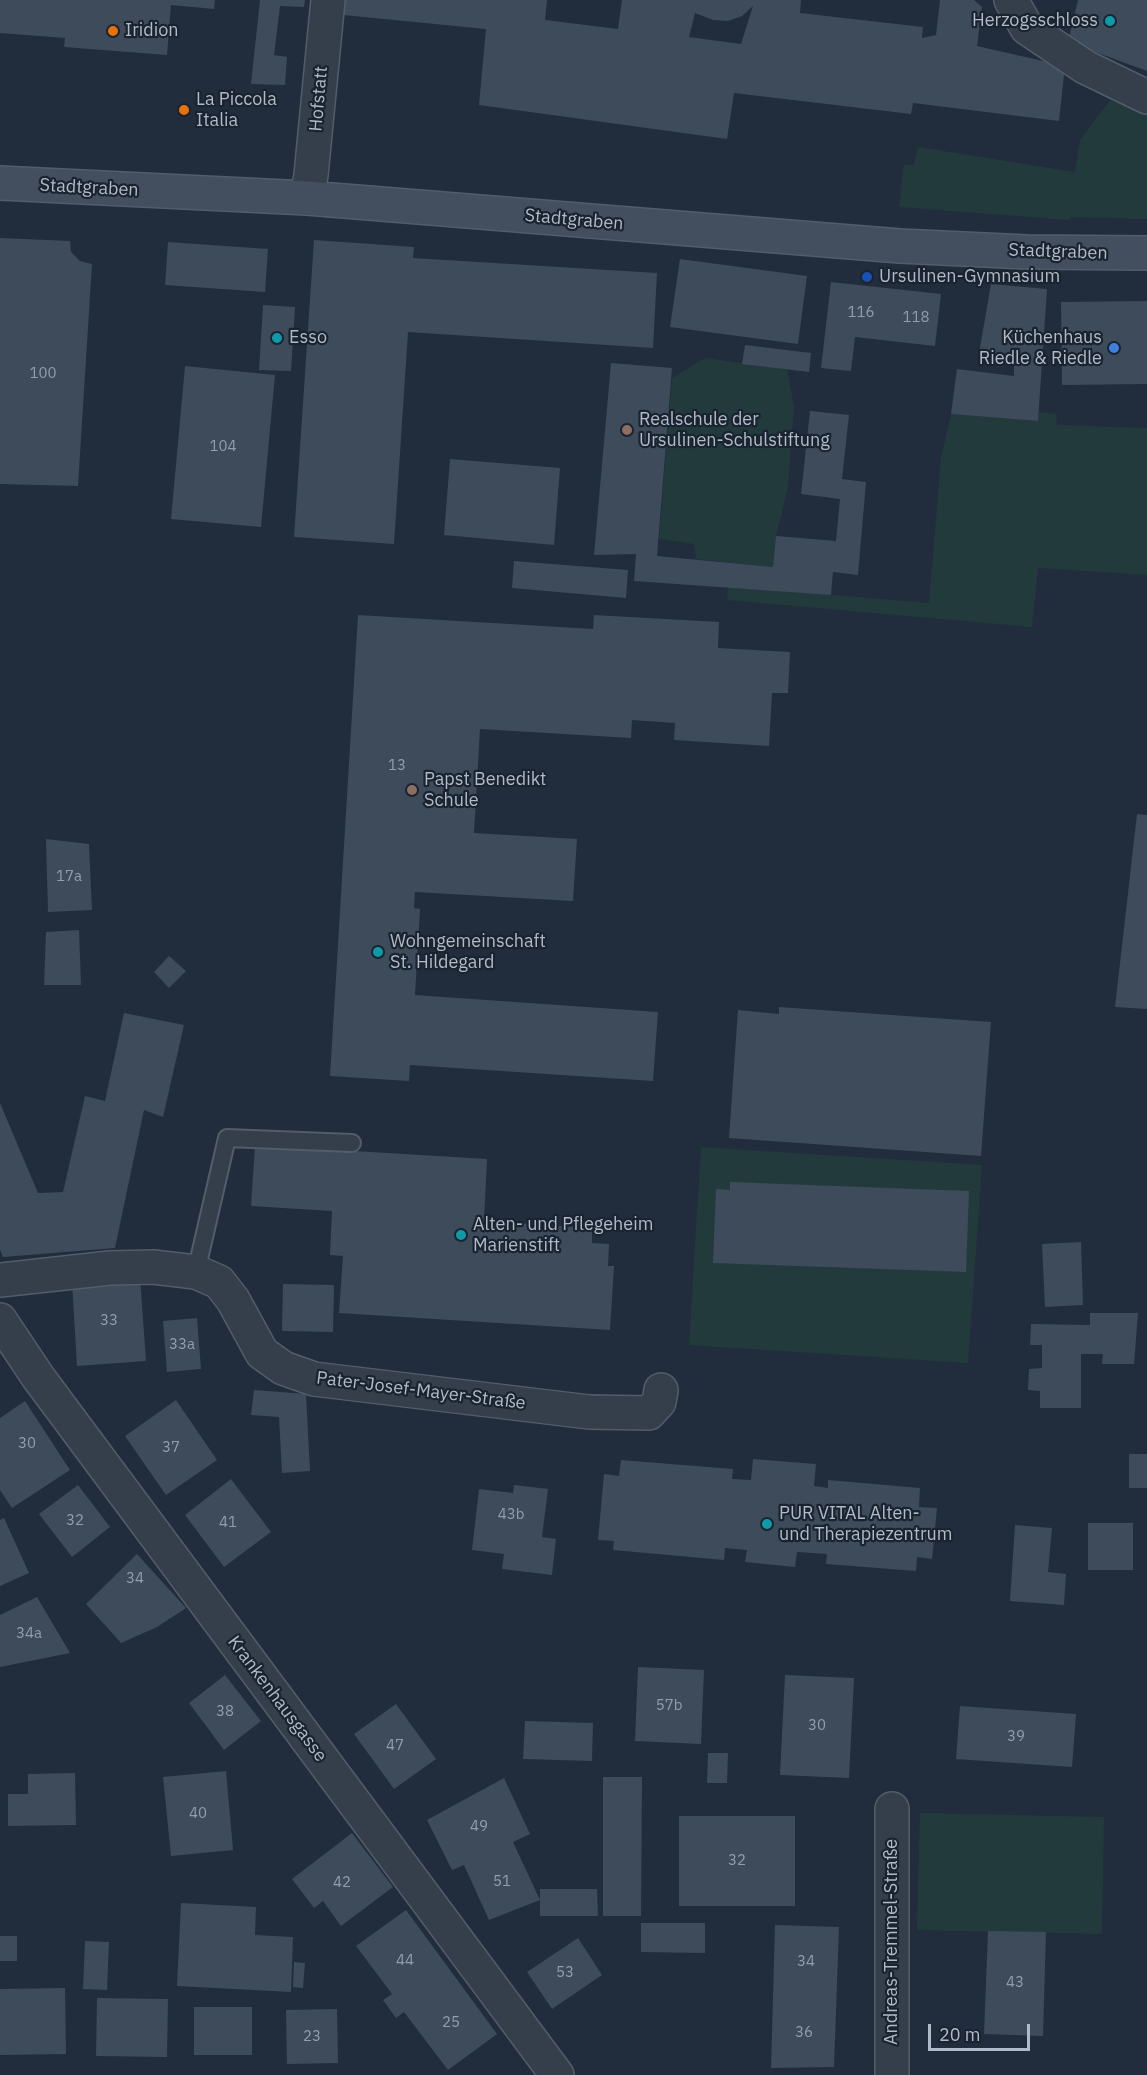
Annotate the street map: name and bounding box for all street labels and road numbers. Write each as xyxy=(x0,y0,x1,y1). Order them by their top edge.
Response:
street label: Hofstatt xyxy=(305,65,333,133)
street label: Stadtgraben xyxy=(39,175,139,201)
street label: Stadtgraben xyxy=(524,205,624,235)
street label: Stadtgraben xyxy=(1008,239,1108,265)
street label: Pater-Josef-Mayer-Straße xyxy=(315,1367,527,1415)
street label: Krankenhausgasse xyxy=(223,1632,331,1766)
street label: Andreas-Tremmel-Straße xyxy=(881,1839,903,2045)

